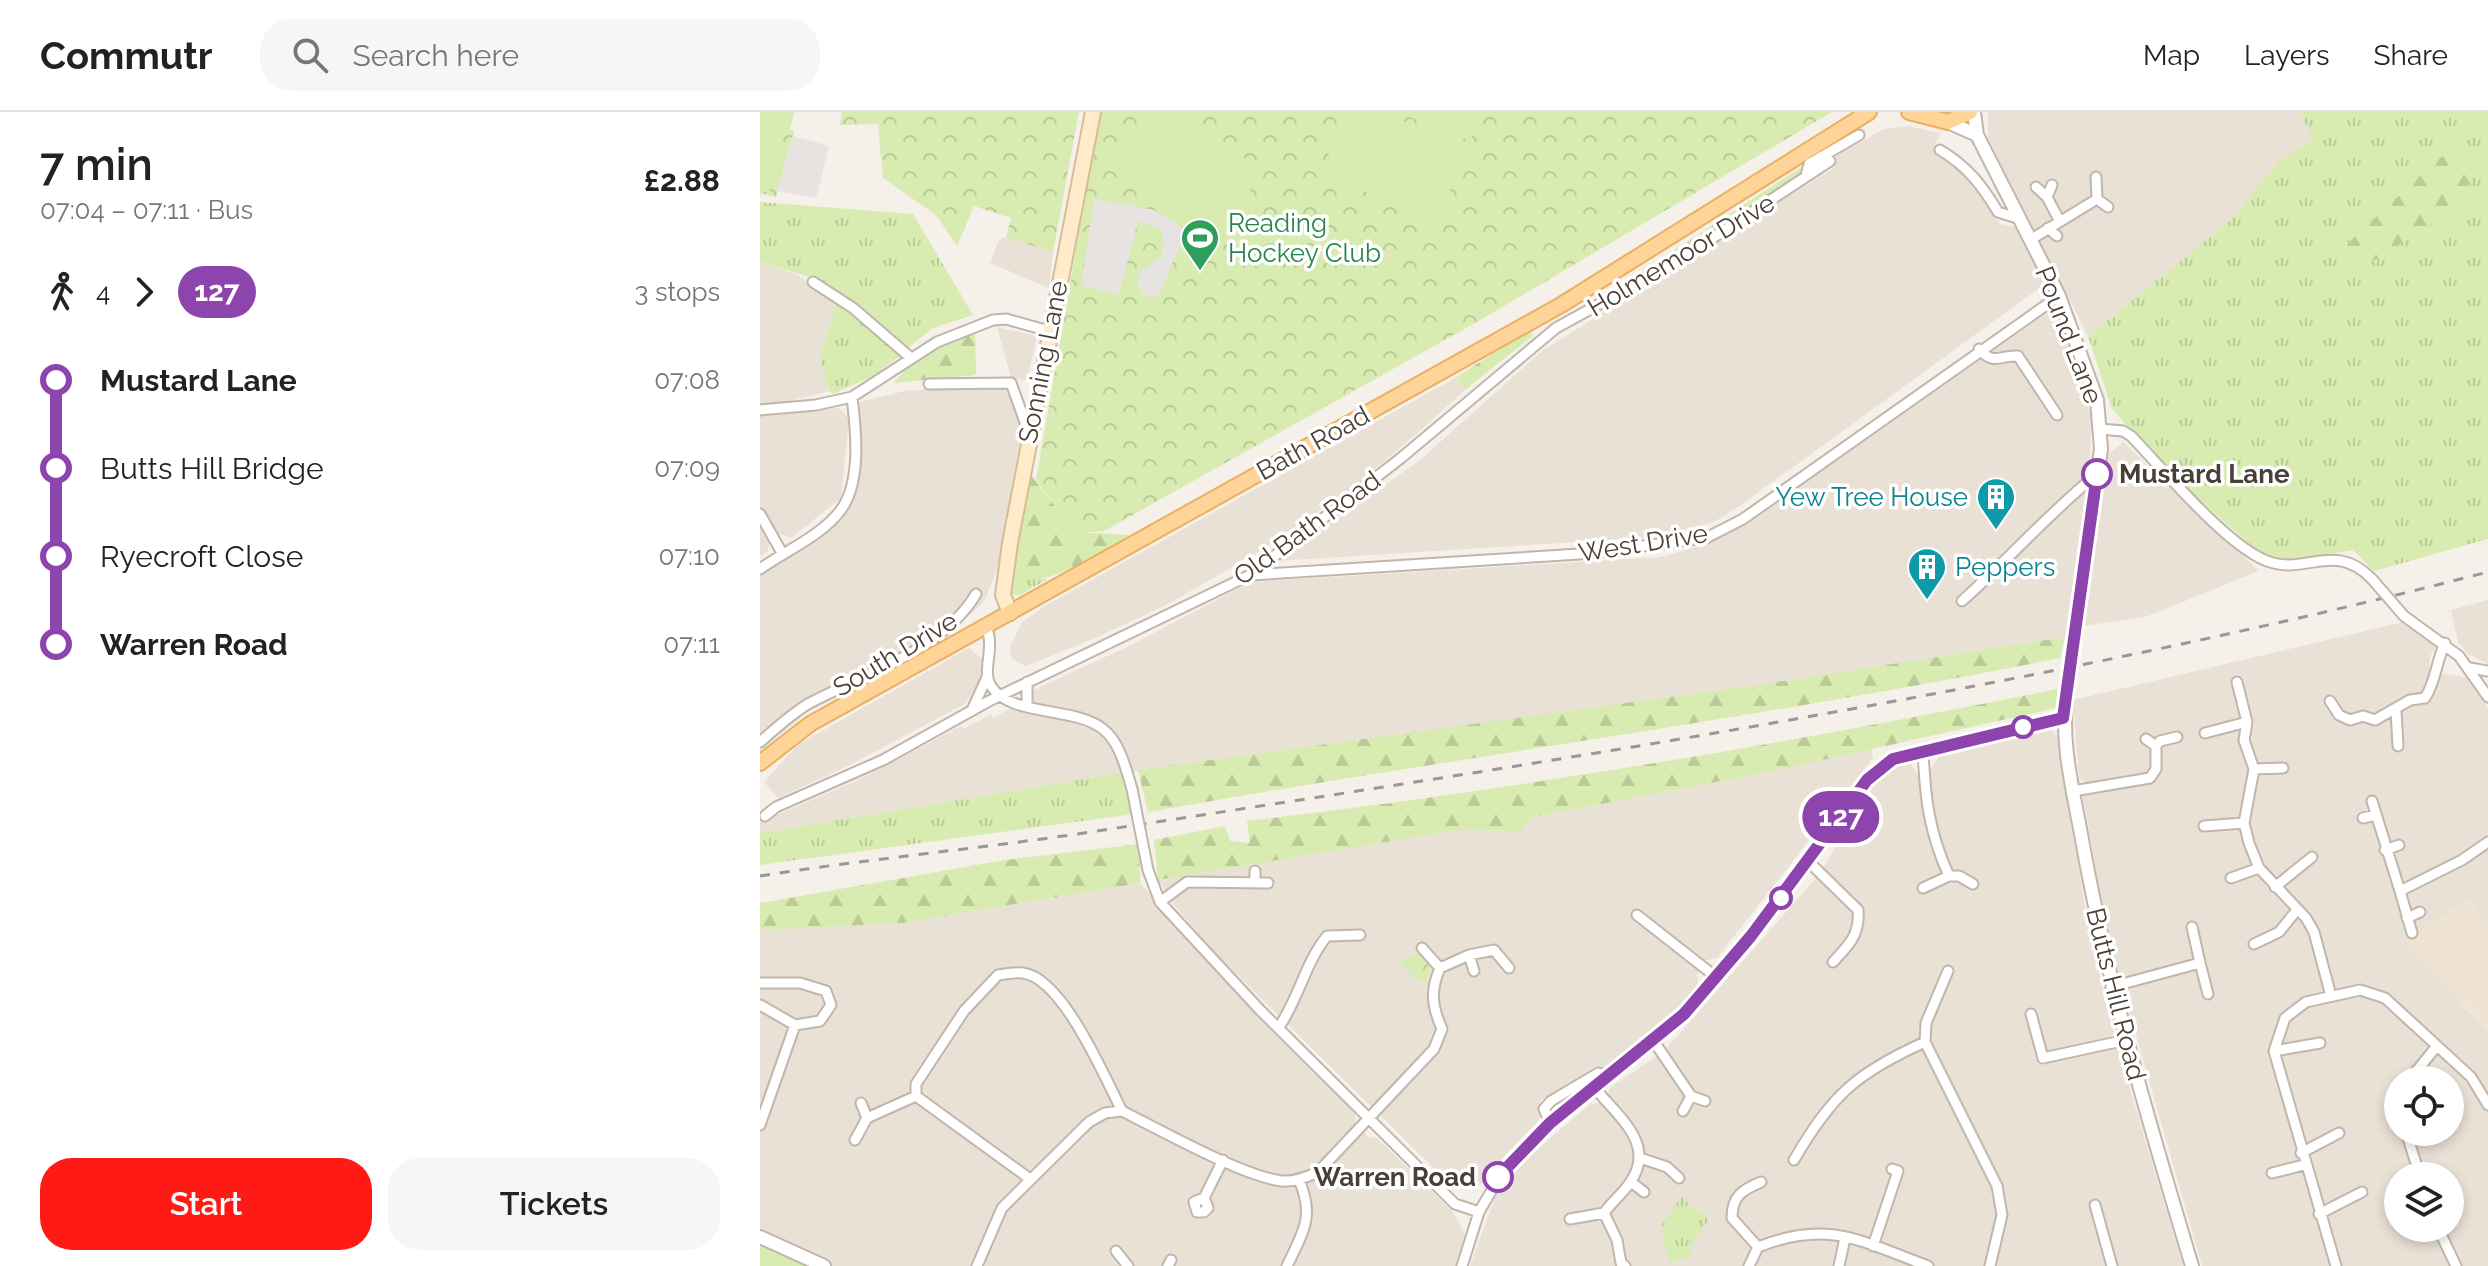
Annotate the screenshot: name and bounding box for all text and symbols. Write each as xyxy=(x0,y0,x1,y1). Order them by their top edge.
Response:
search box xyxy=(260,19,820,91)
text: Commutr xyxy=(40,33,212,78)
icon: search xyxy=(288,33,332,77)
text: Search here xyxy=(352,38,519,73)
text: Map xyxy=(2143,39,2200,72)
text: Layers xyxy=(2244,39,2330,72)
text: Share xyxy=(2374,39,2448,72)
text: 7 min xyxy=(40,139,153,190)
text: £2.88 xyxy=(644,163,720,198)
street label: Holmemoor Drive xyxy=(1582,187,1780,323)
text: 07:04 – 07:11 · Bus xyxy=(40,195,253,225)
place label: Reading Hockey Club xyxy=(1228,208,1381,268)
sports icon: Reading Hockey Club xyxy=(1179,217,1221,272)
street label: Pound Lane xyxy=(2029,262,2109,408)
icon: walk xyxy=(40,270,84,314)
icon: forward xyxy=(122,270,166,314)
text: 127 xyxy=(194,275,240,308)
text: 4 xyxy=(96,277,110,307)
text: 3 stops xyxy=(634,277,720,307)
street label: Sonning Lane xyxy=(1013,278,1073,446)
text: Mustard Lane xyxy=(100,363,297,398)
text: 07:08 xyxy=(654,365,720,395)
street label: Bath Road xyxy=(1251,400,1375,486)
text: Butts Hill Bridge xyxy=(100,451,324,486)
text: 07:09 xyxy=(654,453,720,483)
marker: Mustard Lane xyxy=(2082,459,2112,489)
place label: Mustard Lane xyxy=(2119,459,2290,489)
street label: Old Bath Road xyxy=(1228,465,1386,591)
building icon: Yew Tree House xyxy=(1975,476,2017,531)
place label: Yew Tree House xyxy=(1775,482,1968,512)
street label: West Drive xyxy=(1576,518,1710,568)
text: Ryecroft Close xyxy=(100,539,303,574)
text: 07:10 xyxy=(658,541,720,571)
building icon: Peppers xyxy=(1906,546,1948,601)
place label: Peppers xyxy=(1955,552,2055,582)
street label: South Drive xyxy=(828,605,962,703)
text: Warren Road xyxy=(100,627,288,662)
text: 07:11 xyxy=(663,629,720,659)
unlabelled marker xyxy=(2012,716,2034,738)
line badge: 127 xyxy=(1795,791,1887,843)
text: 127 xyxy=(1818,800,1864,833)
unlabelled marker xyxy=(1770,887,1792,909)
street label: Butts Hill Road xyxy=(2080,905,2152,1083)
map controls xyxy=(2384,1066,2464,1242)
button: locate xyxy=(2384,1066,2464,1146)
button: Start xyxy=(40,1158,372,1250)
button: Tickets xyxy=(388,1158,720,1250)
place label: Warren Road xyxy=(1313,1162,1476,1192)
marker: Warren Road xyxy=(1483,1162,1513,1192)
button: layers xyxy=(2384,1162,2464,1242)

